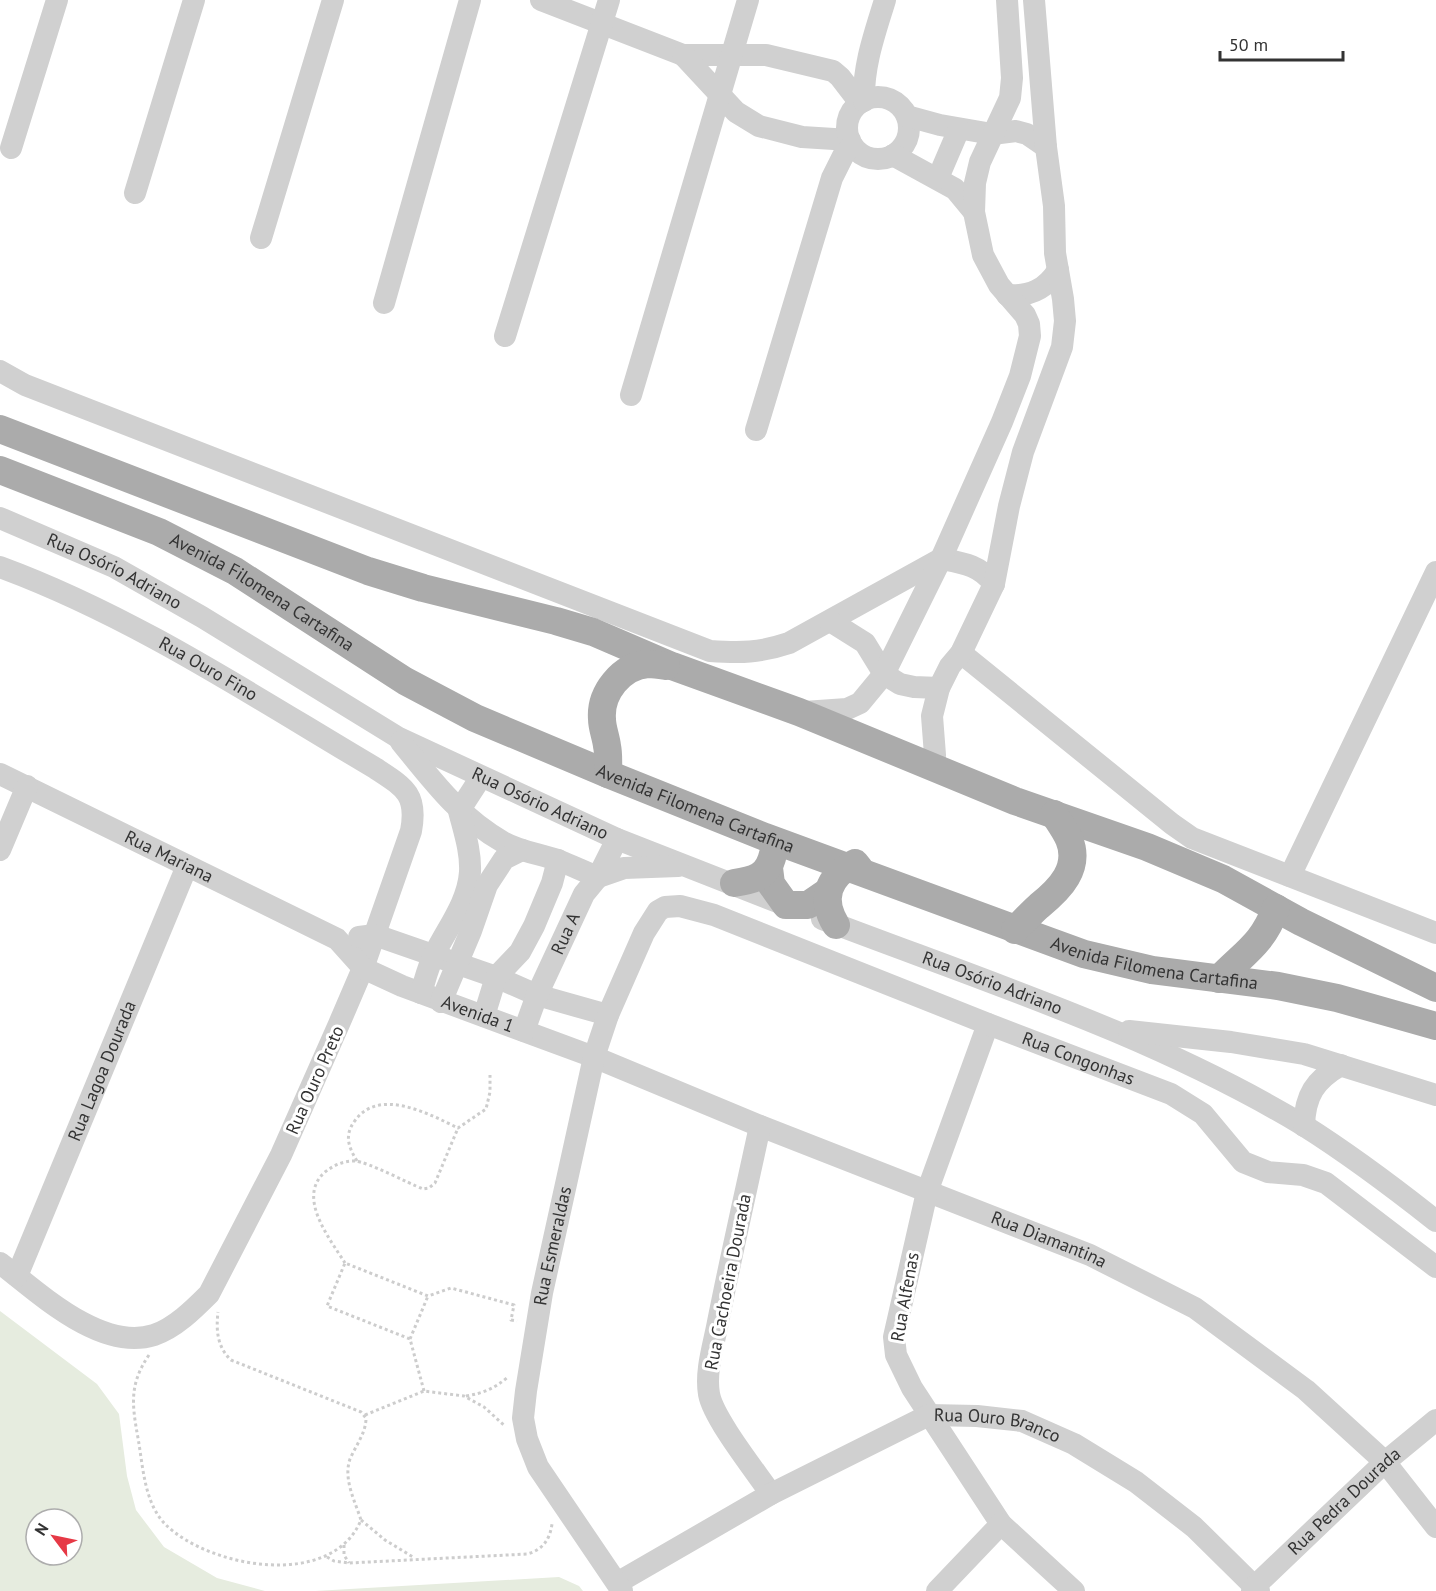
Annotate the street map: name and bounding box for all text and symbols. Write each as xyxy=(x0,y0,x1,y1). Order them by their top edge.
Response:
scale bar xyxy=(1220,24,1343,62)
text: 50 m xyxy=(1229,33,1268,56)
street label: Rua Osório Adriano xyxy=(43,528,186,614)
street label: Avenida Filomena Cartafina xyxy=(166,528,359,656)
street label: Rua Ouro Fino xyxy=(155,631,262,706)
street label: Avenida Filomena Cartafina xyxy=(593,758,798,858)
street label: Rua Osório Adriano xyxy=(468,761,612,844)
street label: Rua Mariana xyxy=(121,825,217,888)
street label: Rua A xyxy=(545,908,585,958)
street label: Avenida Filomena Cartafina xyxy=(1048,931,1259,994)
street label: Rua Osório Adriano xyxy=(919,946,1066,1020)
street label: Avenida 1 xyxy=(439,990,517,1037)
street label: Rua Lagoa Dourada xyxy=(62,997,141,1144)
street label: Rua Ouro Preto xyxy=(280,1022,349,1138)
street label: Rua Congonhas xyxy=(1019,1026,1138,1090)
street label: Rua Esmeraldas xyxy=(528,1184,576,1307)
street label: Rua Cachoeira Dourada xyxy=(699,1192,756,1372)
street label: Rua Diamantina xyxy=(988,1205,1111,1273)
street label: Rua Alfenas xyxy=(885,1250,924,1343)
street label: Rua Ouro Branco xyxy=(934,1403,1064,1448)
street label: Rua Pedra Dourada xyxy=(1283,1442,1405,1560)
north arrow xyxy=(24,1507,84,1567)
text: N xyxy=(30,1519,53,1539)

